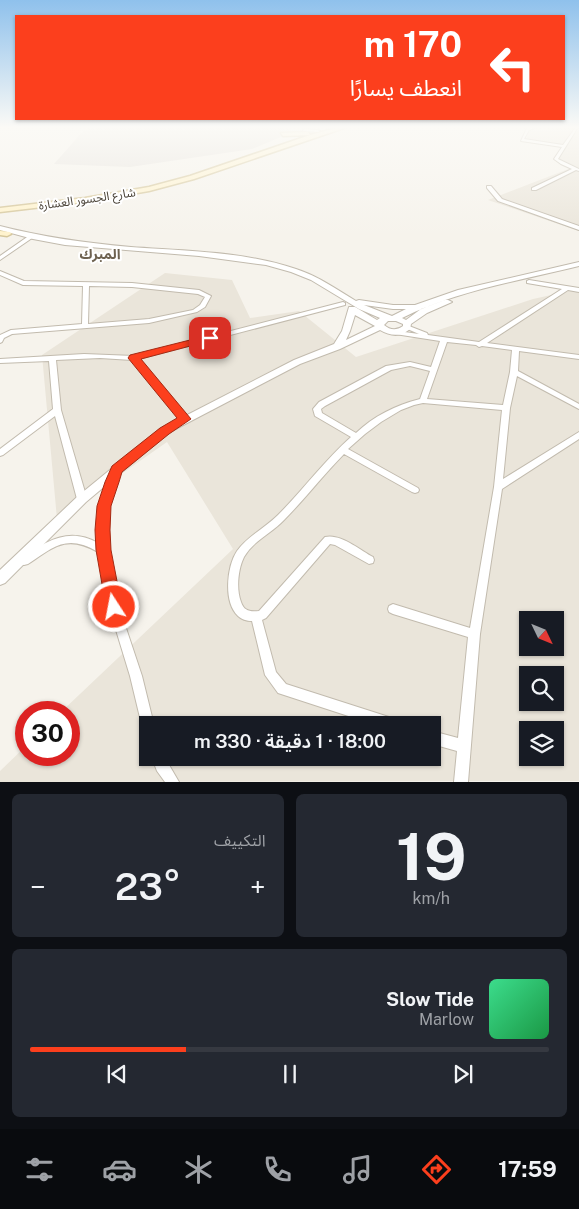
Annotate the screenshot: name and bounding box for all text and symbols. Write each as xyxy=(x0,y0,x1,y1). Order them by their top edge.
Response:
text: 170 m xyxy=(364,24,462,65)
icon: left xyxy=(480,35,545,100)
text: انعطف يسارًا xyxy=(350,75,462,101)
street label: شارع الجسور العشارة xyxy=(38,185,137,215)
district label: المبرك xyxy=(79,246,121,263)
pin xyxy=(189,317,231,359)
icon: arrive xyxy=(196,324,224,352)
position arrow xyxy=(87,580,139,632)
north arrow xyxy=(519,611,564,656)
map controls xyxy=(519,611,564,766)
button: search xyxy=(519,666,564,711)
speed limit sign: 30 xyxy=(15,701,80,766)
button: layers xyxy=(519,721,564,766)
text: 18:00 · 1 دقيقة · 330 m xyxy=(194,730,386,752)
text: 19 xyxy=(396,818,467,895)
text: التكييف xyxy=(214,831,266,850)
text: 23° xyxy=(115,864,181,909)
text: − xyxy=(30,870,46,903)
text: + xyxy=(250,870,265,903)
text: km/h xyxy=(412,889,450,908)
text: Slow Tide xyxy=(386,988,474,1010)
text: Marlow xyxy=(419,1010,474,1029)
icon: previous xyxy=(103,1060,131,1088)
icon: pause xyxy=(276,1060,304,1088)
icon: next xyxy=(449,1060,477,1088)
icon: filters xyxy=(22,1152,57,1187)
icon: car xyxy=(102,1152,137,1187)
icon: climate xyxy=(181,1152,216,1187)
icon: phone xyxy=(260,1152,295,1187)
icon: music xyxy=(340,1152,375,1187)
icon: directions xyxy=(419,1152,454,1187)
text: 17:59 xyxy=(498,1156,557,1182)

